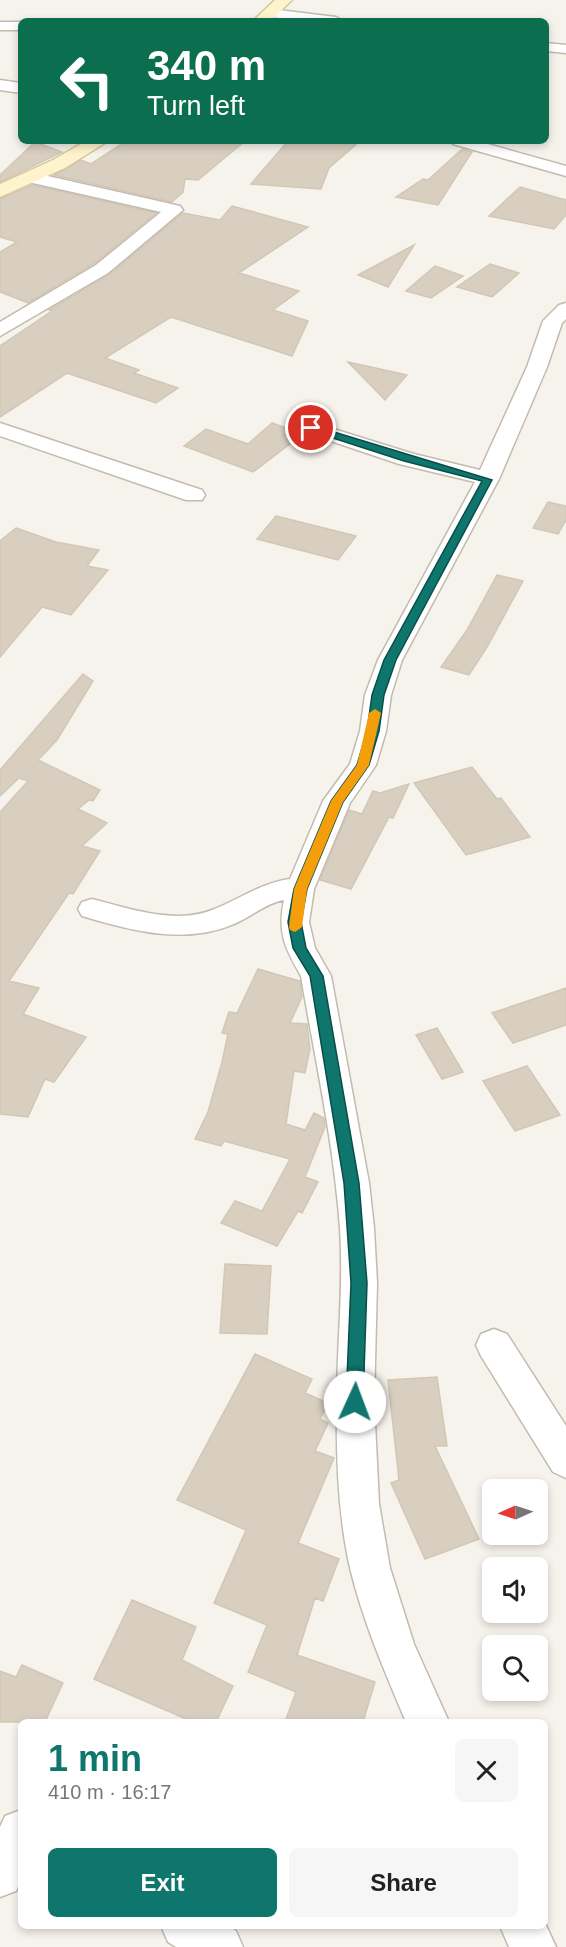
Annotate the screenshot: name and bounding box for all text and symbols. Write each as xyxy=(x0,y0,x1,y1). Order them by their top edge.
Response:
icon: left xyxy=(48,42,126,120)
text: 340 m xyxy=(147,42,266,89)
text: Turn left xyxy=(147,91,245,121)
pin xyxy=(285,402,336,453)
icon: arrive xyxy=(294,411,327,444)
position arrow xyxy=(323,1370,387,1434)
north arrow xyxy=(482,1479,548,1545)
map controls xyxy=(482,1479,548,1701)
button: sound xyxy=(482,1557,548,1623)
button: search xyxy=(482,1635,548,1701)
text: 1 min xyxy=(48,1738,142,1779)
button: close xyxy=(455,1739,518,1802)
text: 410 m · 16:17 xyxy=(48,1781,171,1803)
button: Exit xyxy=(48,1848,277,1917)
button: Share xyxy=(289,1848,518,1917)

